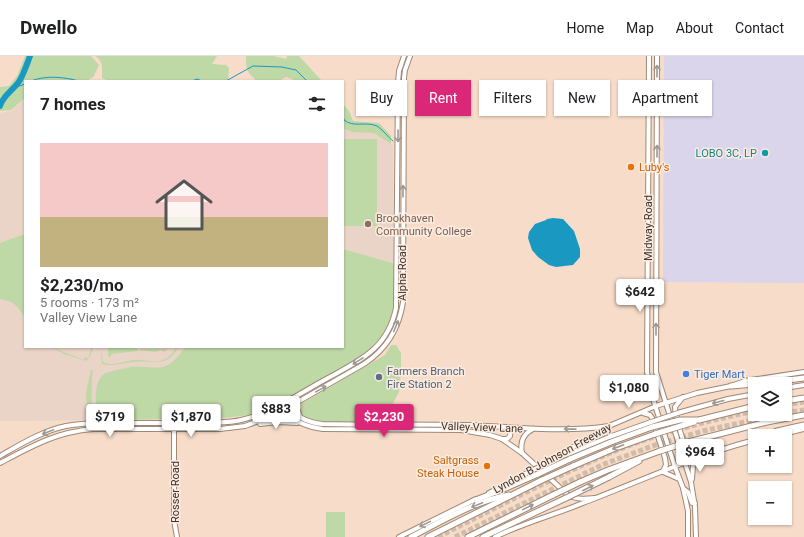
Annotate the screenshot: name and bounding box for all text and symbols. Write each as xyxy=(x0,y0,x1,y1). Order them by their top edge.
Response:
text: Dwello xyxy=(20,16,77,39)
text: Home xyxy=(566,20,604,36)
text: Map xyxy=(626,20,654,36)
text: About xyxy=(676,20,713,36)
text: Contact xyxy=(735,20,784,36)
one-way arrow xyxy=(653,65,661,78)
chip: Buy xyxy=(356,80,407,116)
chip: Rent xyxy=(415,80,471,116)
chip: Filters xyxy=(479,80,546,116)
chip: New xyxy=(554,80,610,116)
chip: Apartment xyxy=(618,80,712,116)
icon: filters xyxy=(306,93,328,115)
text: 7 homes xyxy=(40,94,106,114)
one-way arrow xyxy=(394,129,402,142)
one-way arrow xyxy=(653,145,661,158)
place label: LOBO 3C, LP xyxy=(696,147,757,160)
marker: LOBO 3C, LP xyxy=(760,148,770,158)
place label: Luby's xyxy=(639,161,670,174)
marker: Luby's xyxy=(626,162,636,172)
icon: home xyxy=(148,169,220,241)
one-way arrow xyxy=(399,185,407,198)
street label: Midway Road xyxy=(642,195,655,261)
place label: Brookhaven Community College xyxy=(376,212,472,238)
marker: Brookhaven Community College xyxy=(363,219,373,229)
street label: Alpha Road xyxy=(396,245,409,301)
text: $2,230/mo xyxy=(40,275,124,295)
pin: $642 xyxy=(616,279,664,313)
text: $642 xyxy=(625,284,655,299)
text: 5 rooms · 173 m² xyxy=(40,295,139,310)
text: Valley View Lane xyxy=(40,310,137,325)
one-way arrow xyxy=(393,321,401,333)
one-way arrow xyxy=(652,323,660,336)
one-way arrow xyxy=(352,358,364,366)
place label: Farmers Branch Fire Station 2 xyxy=(387,365,464,391)
place label: Tiger Mart xyxy=(694,368,745,381)
marker: Tiger Mart xyxy=(681,369,691,379)
marker: Farmers Branch Fire Station 2 xyxy=(374,372,384,382)
pin: $1,080 xyxy=(596,375,662,409)
map controls xyxy=(748,377,792,525)
button: layers xyxy=(748,377,792,421)
text: $1,080 xyxy=(609,380,649,395)
one-way arrow xyxy=(315,384,327,392)
pin: $883 xyxy=(252,396,300,430)
one-way arrow xyxy=(711,399,724,406)
text: $883 xyxy=(261,401,291,416)
pin: $719 xyxy=(86,404,134,438)
pin: $1,870 xyxy=(158,404,224,438)
pin: $2,230 xyxy=(351,404,417,438)
text: $719 xyxy=(95,409,125,424)
text: $1,870 xyxy=(171,409,211,424)
text: $2,230 xyxy=(364,409,404,424)
street label: Valley View Lane xyxy=(441,420,523,435)
street label: Lyndon B Johnson Freeway xyxy=(491,420,614,496)
one-way arrow xyxy=(564,425,577,432)
one-way arrow xyxy=(42,429,55,436)
button: + xyxy=(748,429,792,473)
pin: $964 xyxy=(676,439,724,473)
one-way arrow xyxy=(613,444,625,451)
text: $964 xyxy=(685,444,715,459)
place label: Saltgrass Steak House xyxy=(417,454,479,480)
street label: Rosser Road xyxy=(169,461,182,523)
marker: Saltgrass Steak House xyxy=(482,461,492,471)
button: − xyxy=(748,481,792,525)
one-way arrow xyxy=(581,483,593,491)
one-way arrow xyxy=(472,502,484,510)
one-way arrow xyxy=(521,503,533,511)
one-way arrow xyxy=(420,521,432,528)

